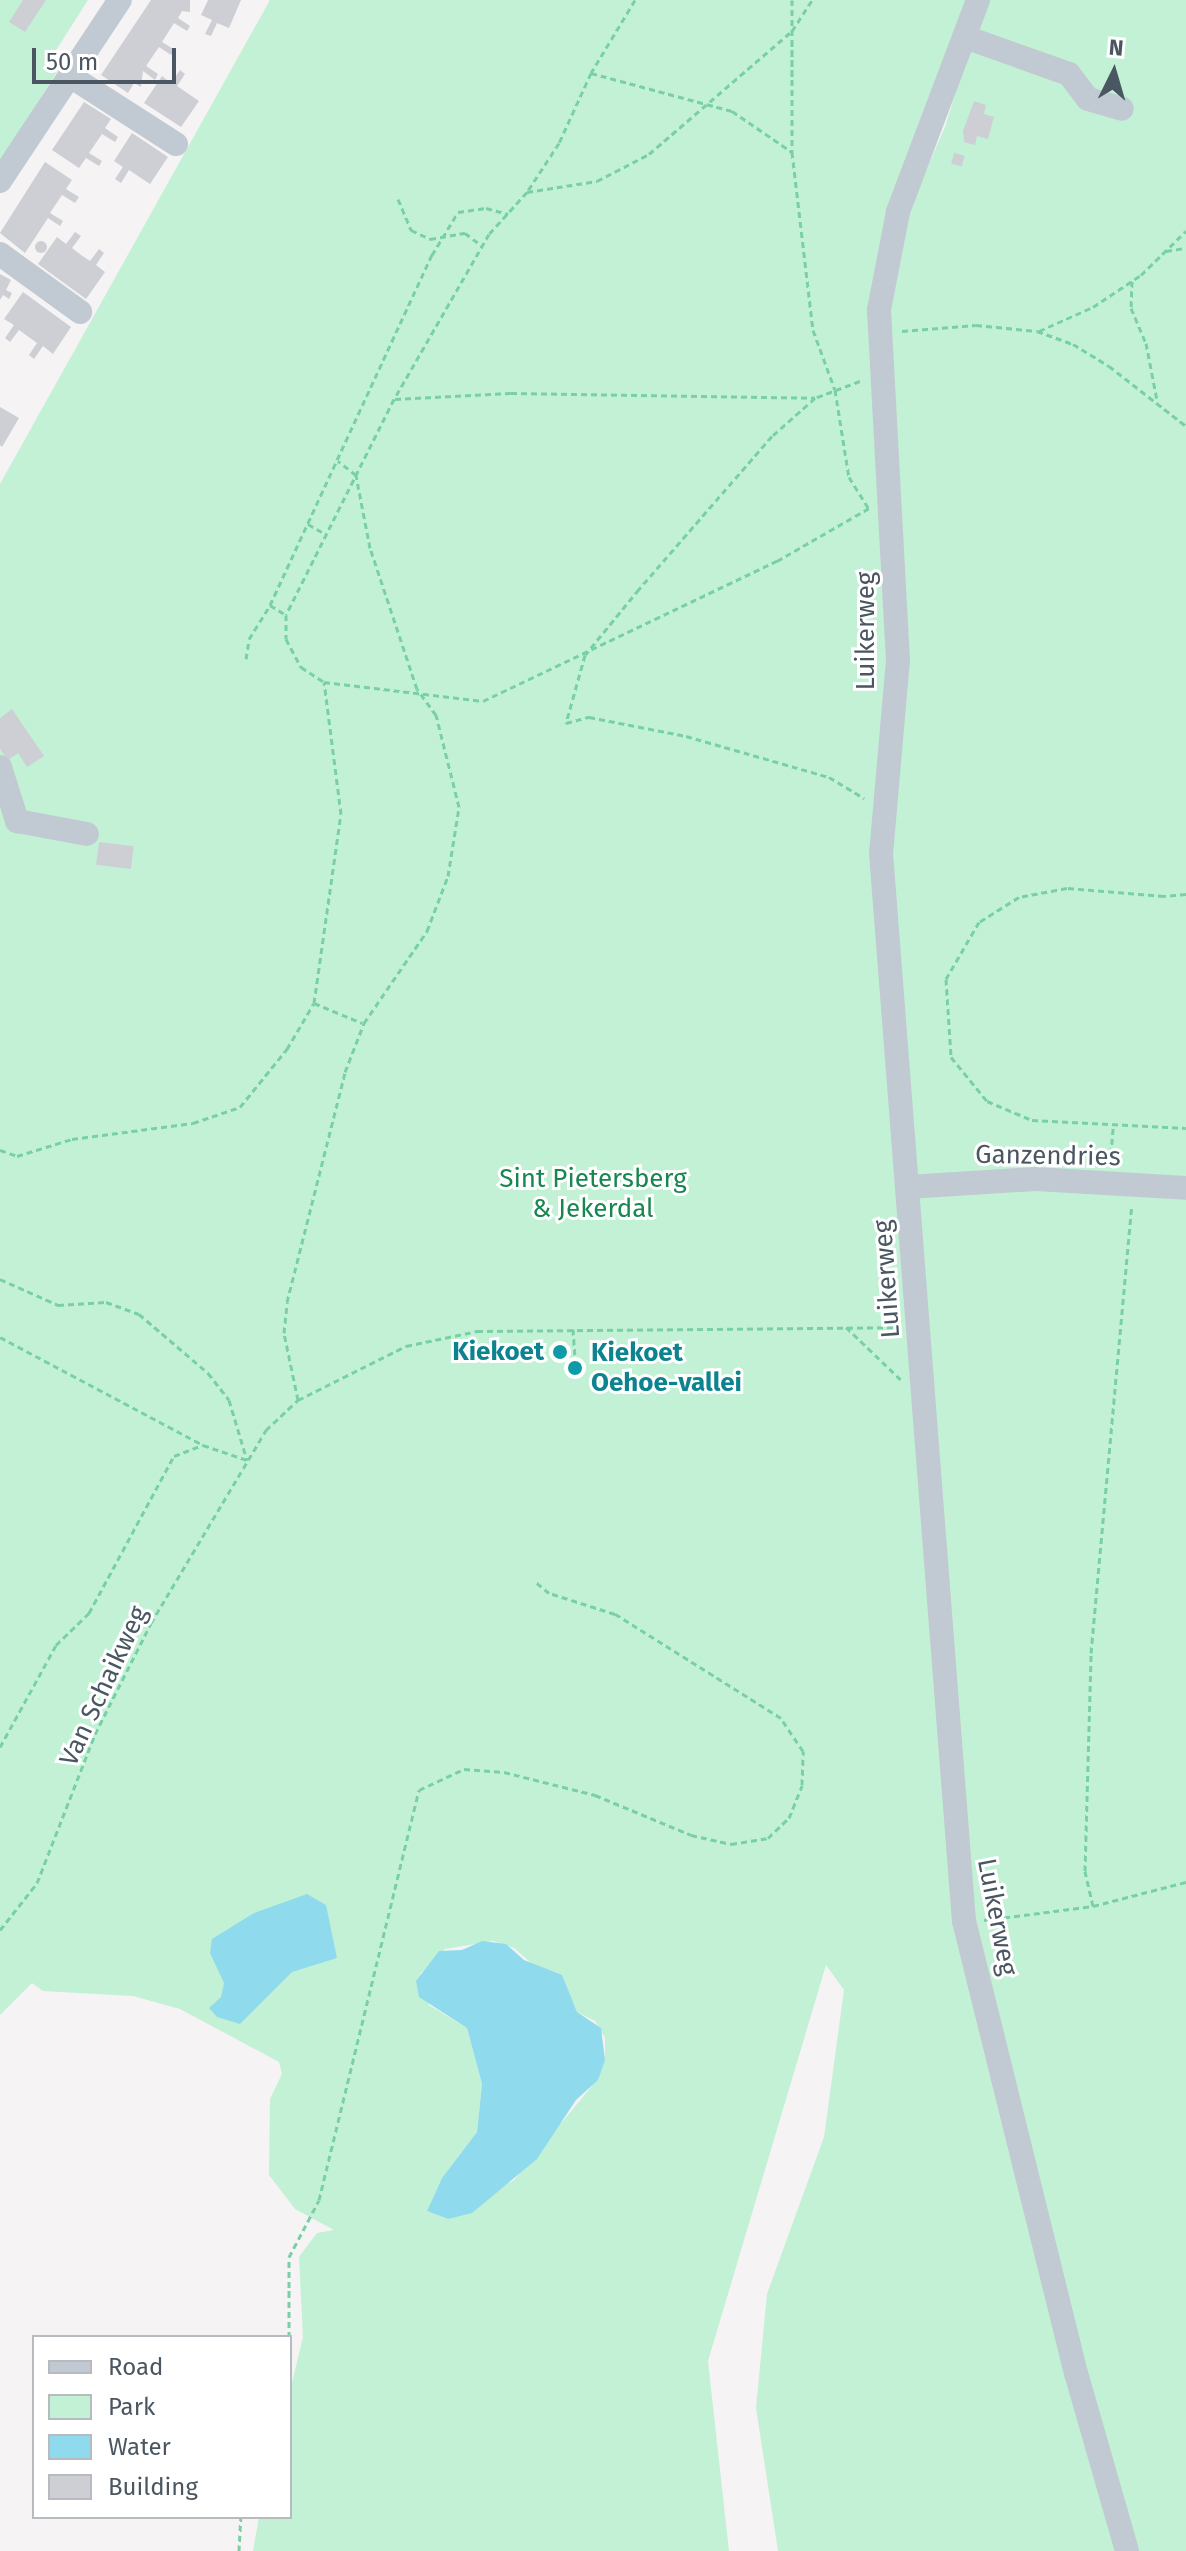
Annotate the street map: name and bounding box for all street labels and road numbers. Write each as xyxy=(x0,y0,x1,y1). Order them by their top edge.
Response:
street label: Luikerweg xyxy=(850,572,882,690)
street label: Ganzendries xyxy=(975,1139,1121,1173)
street label: Luikerweg xyxy=(867,1219,907,1339)
street label: Van Schaikweg xyxy=(53,1601,155,1771)
street label: Luikerweg xyxy=(970,1856,1024,1978)

